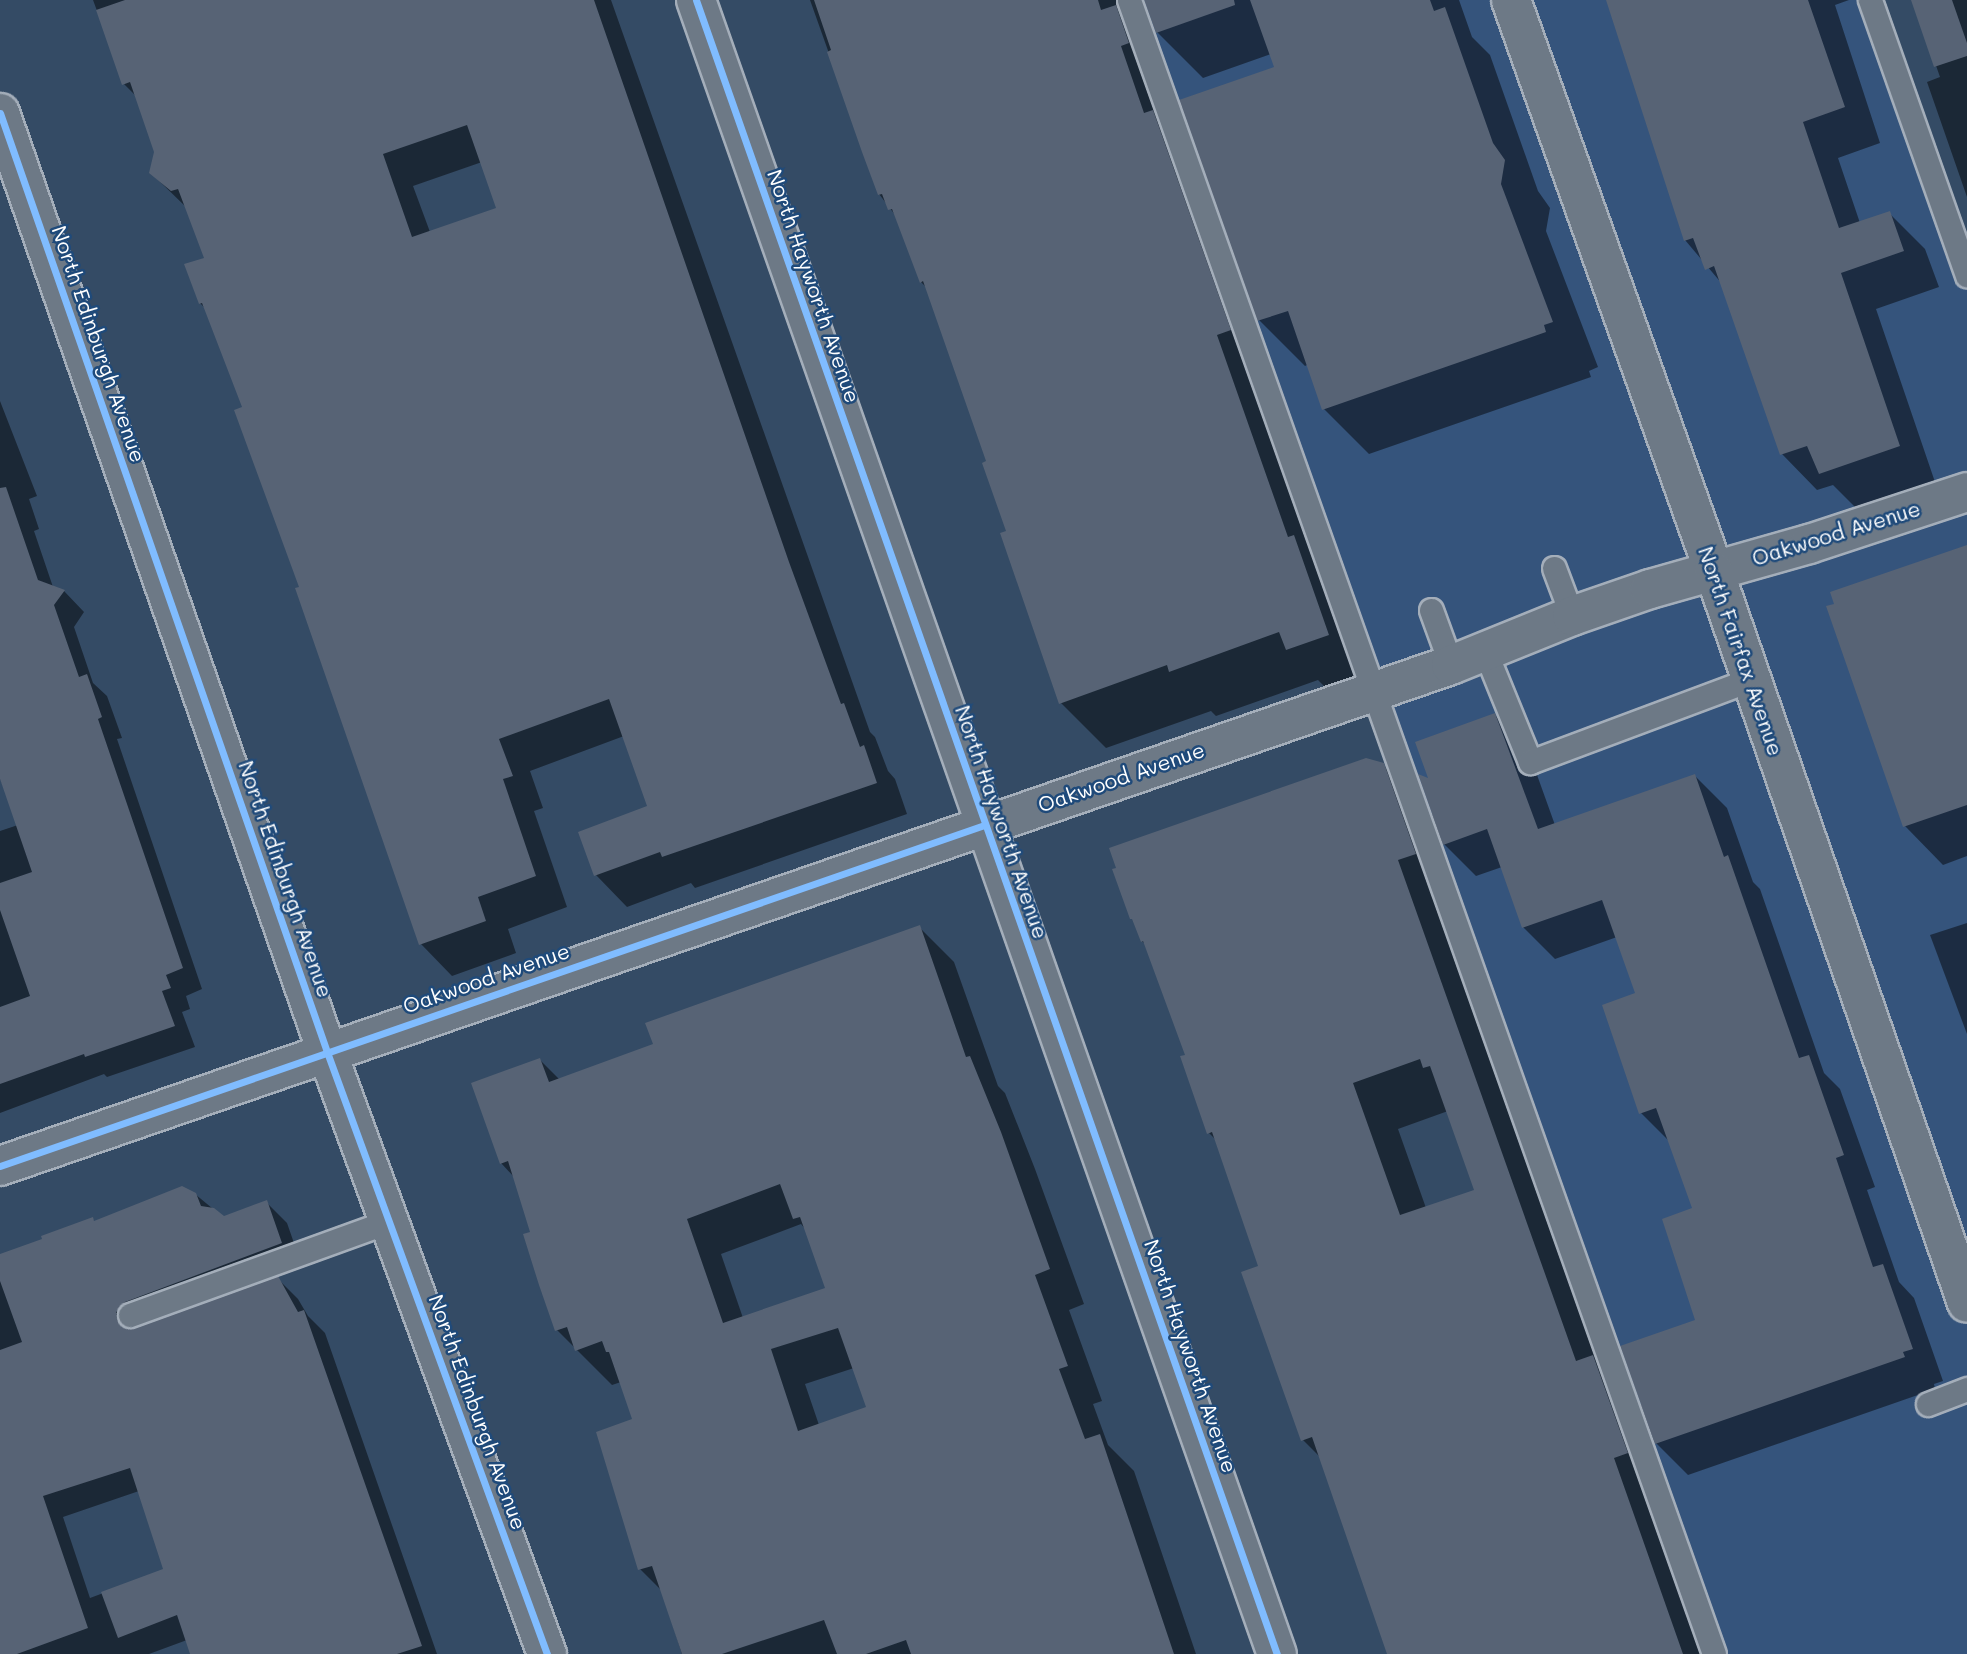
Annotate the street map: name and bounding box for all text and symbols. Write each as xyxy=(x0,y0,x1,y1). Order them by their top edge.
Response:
street label: North Hayworth Avenue xyxy=(762,166,866,406)
street label: North Edinburgh Avenue xyxy=(47,222,151,466)
street label: Oakwood Avenue xyxy=(1749,495,1923,571)
street label: North Fairfax Avenue xyxy=(1693,543,1789,759)
street label: North Hayworth Avenue xyxy=(950,702,1054,942)
street label: Oakwood Avenue xyxy=(1034,737,1208,817)
street label: North Edinburgh Avenue xyxy=(234,757,338,1001)
street label: Oakwood Avenue xyxy=(399,938,573,1018)
street label: North Hayworth Avenue xyxy=(1139,1236,1243,1476)
street label: North Edinburgh Avenue xyxy=(424,1291,532,1533)

